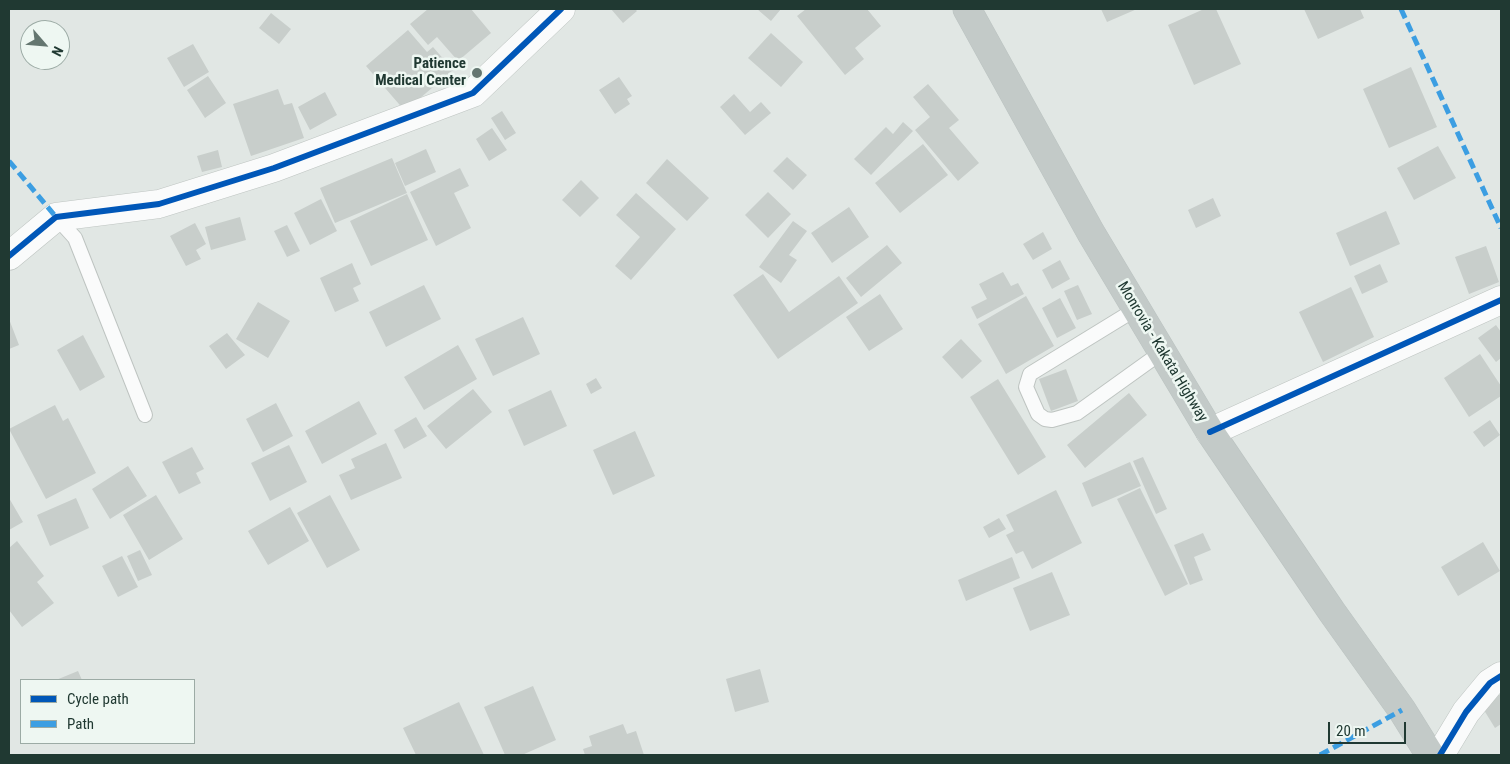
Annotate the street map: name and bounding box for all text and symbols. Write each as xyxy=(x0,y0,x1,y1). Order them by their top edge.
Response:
north arrow xyxy=(20,20,70,70)
text: N xyxy=(48,44,67,59)
place label: Patience Medical Center xyxy=(375,55,466,90)
marker: Patience Medical Center xyxy=(470,66,484,80)
street label: Monrovia - Kakata Highway xyxy=(1113,279,1211,425)
legend xyxy=(20,679,195,744)
text: Cycle path xyxy=(67,690,129,708)
scale bar xyxy=(1330,712,1408,744)
text: Path xyxy=(67,715,94,733)
text: 20 m xyxy=(1336,722,1366,740)

